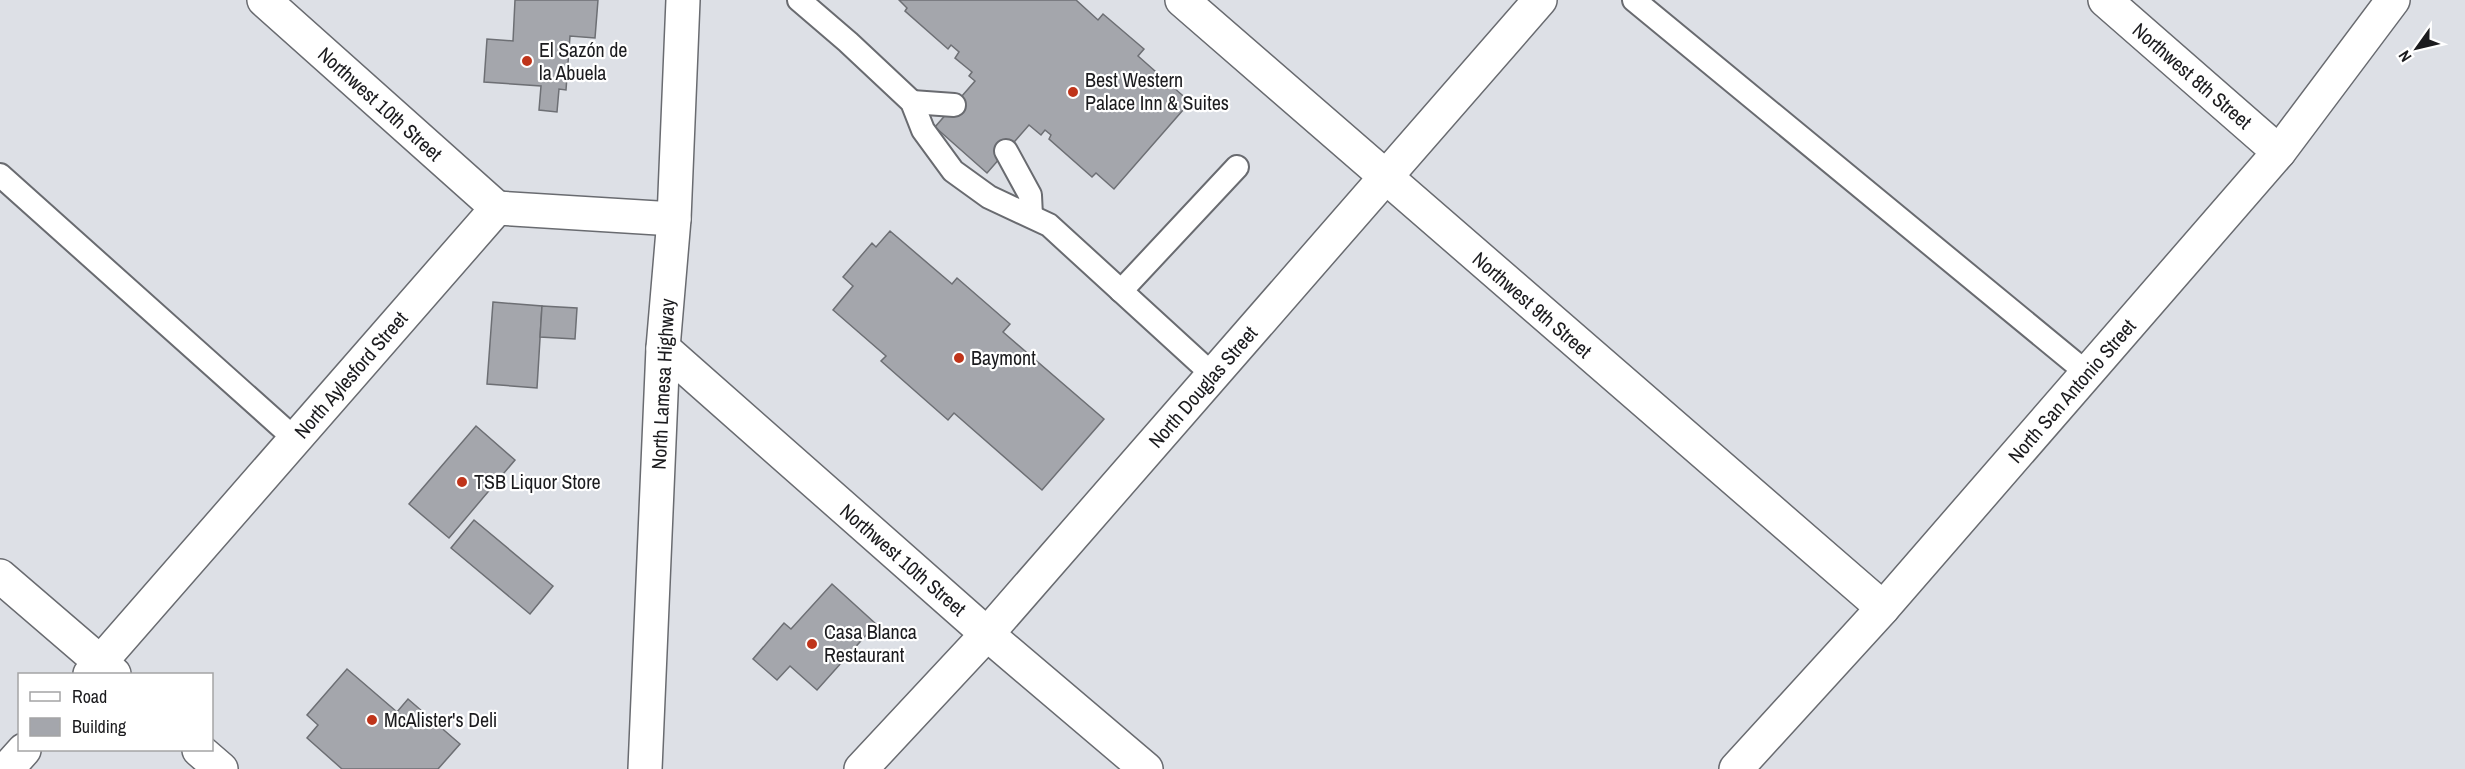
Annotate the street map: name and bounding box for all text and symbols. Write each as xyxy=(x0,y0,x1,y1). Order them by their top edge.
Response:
street label: Northwest 8th Street xyxy=(2127,16,2258,135)
north arrow xyxy=(2387,18,2447,78)
place label: El Sazón de la Abuela xyxy=(539,36,627,86)
street label: Northwest 10th Street xyxy=(312,41,449,167)
text: N xyxy=(2393,46,2416,66)
marker: El Sazón de la Abuela xyxy=(520,54,534,68)
place label: Best Western Palace Inn & Suites xyxy=(1085,66,1229,116)
marker: Best Western Palace Inn & Suites xyxy=(1066,85,1080,99)
street label: Northwest 9th Street xyxy=(1467,245,1598,364)
street label: North Lamesa Highway xyxy=(645,297,681,470)
street label: North Aylesford Street xyxy=(288,305,414,444)
street label: North San Antonio Street xyxy=(2002,313,2142,468)
street label: North Douglas Street xyxy=(1142,320,1263,453)
place label: Baymont xyxy=(971,344,1036,371)
marker: Baymont xyxy=(952,351,966,365)
place label: TSB Liquor Store xyxy=(474,468,601,495)
marker: TSB Liquor Store xyxy=(455,475,469,489)
street label: Northwest 10th Street xyxy=(835,497,972,622)
place label: Casa Blanca Restaurant xyxy=(824,618,917,668)
marker: Casa Blanca Restaurant xyxy=(805,637,819,651)
legend xyxy=(18,673,213,751)
text: Road xyxy=(72,684,107,709)
place label: McAlister's Deli xyxy=(384,706,497,733)
marker: McAlister's Deli xyxy=(365,713,379,727)
text: Building xyxy=(72,714,127,739)

